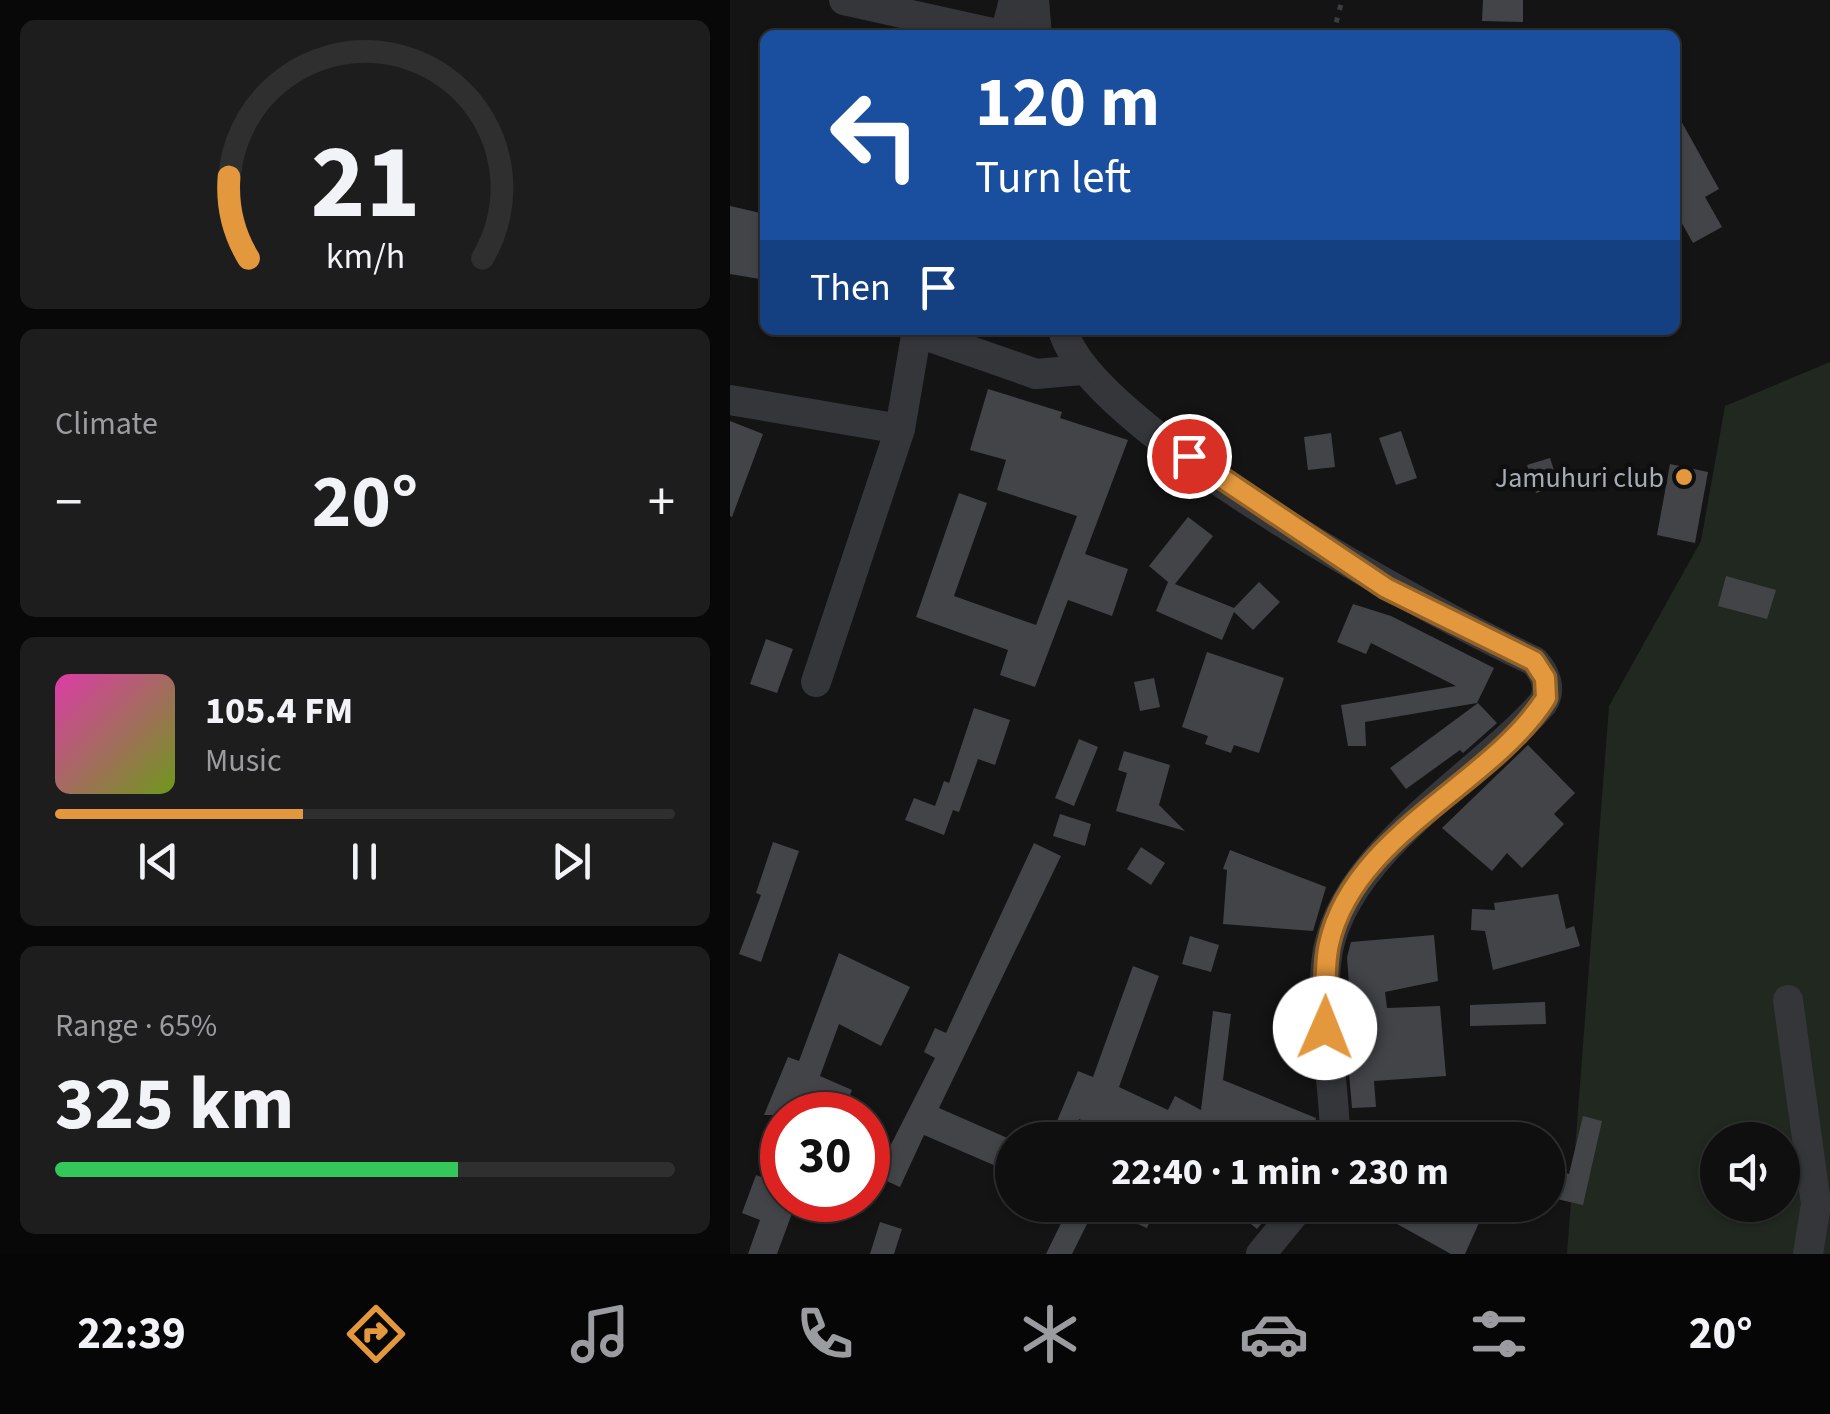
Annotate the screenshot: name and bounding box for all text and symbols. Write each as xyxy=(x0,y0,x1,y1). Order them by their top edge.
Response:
text: 120 m xyxy=(975,53,1160,153)
icon: left xyxy=(810,70,940,200)
text: 21 xyxy=(310,110,420,258)
text: Turn left xyxy=(975,146,1131,210)
text: km/h xyxy=(325,231,405,282)
icon: arrive xyxy=(911,260,966,315)
text: Then xyxy=(810,261,891,315)
text: Climate xyxy=(55,401,158,447)
pin xyxy=(1147,414,1232,499)
icon: arrive xyxy=(1162,429,1217,484)
text: 20° xyxy=(312,449,418,556)
place label: Jamuhuri club xyxy=(1495,458,1664,498)
text: − xyxy=(55,464,82,542)
text: + xyxy=(648,464,675,542)
marker: Jamuhuri club xyxy=(1673,466,1695,488)
text: 105.4 FM xyxy=(205,684,353,738)
text: Music xyxy=(205,738,282,784)
icon: previous xyxy=(131,834,186,889)
icon: pause xyxy=(337,834,392,889)
icon: next xyxy=(544,834,599,889)
position arrow xyxy=(1273,976,1377,1080)
text: Range · 65% xyxy=(55,1003,217,1049)
text: 325 km xyxy=(55,1051,294,1158)
speed limit sign: 30 xyxy=(760,1092,890,1222)
map controls xyxy=(1700,1122,1800,1222)
button: sound xyxy=(1700,1122,1800,1222)
text: 22:40 · 1 min · 230 m xyxy=(1111,1145,1449,1199)
icon: directions xyxy=(341,1299,411,1369)
icon: music xyxy=(565,1299,635,1369)
icon: phone xyxy=(790,1299,860,1369)
icon: climate xyxy=(1015,1299,1085,1369)
icon: car xyxy=(1239,1299,1309,1369)
icon: filters xyxy=(1464,1299,1534,1369)
text: 22:39 xyxy=(77,1302,186,1366)
text: 20° xyxy=(1689,1302,1753,1366)

